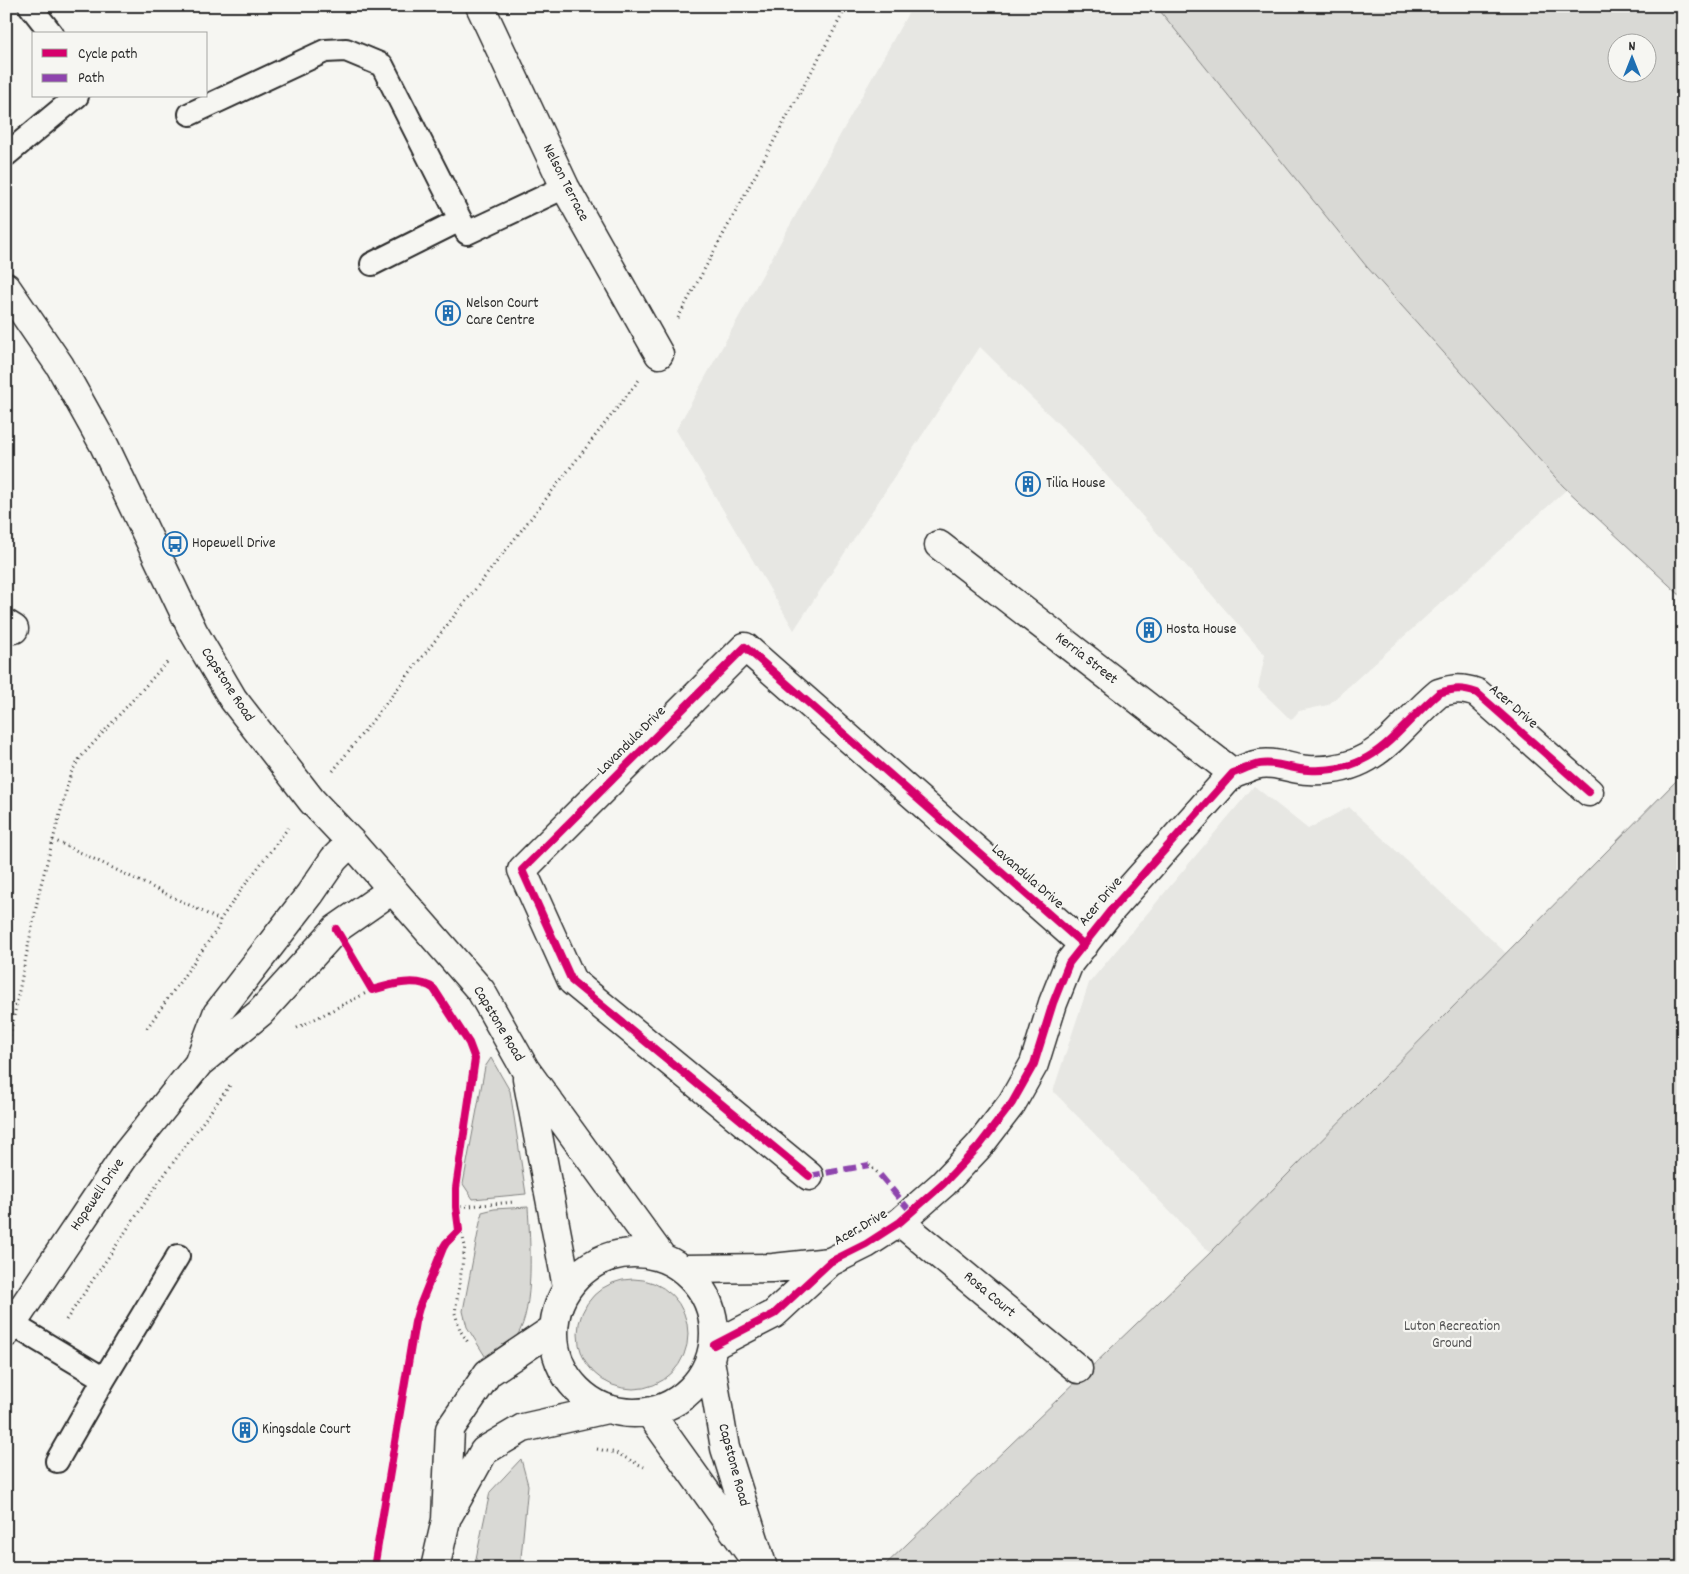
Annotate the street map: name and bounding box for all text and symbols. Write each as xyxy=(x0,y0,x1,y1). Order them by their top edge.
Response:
legend xyxy=(32,32,208,98)
north arrow xyxy=(1606,32,1656,82)
text: N xyxy=(1629,37,1636,57)
text: Cycle path xyxy=(78,44,138,66)
text: Path xyxy=(78,68,104,90)
street label: Nelson Terrace xyxy=(536,140,594,226)
place label: Nelson Court Care Centre xyxy=(466,293,539,332)
building icon: Nelson Court Care Centre xyxy=(435,300,461,326)
building icon: Tilia House xyxy=(1015,471,1041,497)
place label: Tilia House xyxy=(1046,473,1106,495)
bus stop icon: Hopewell Drive xyxy=(162,531,188,557)
place label: Hopewell Drive xyxy=(192,533,276,555)
building icon: Hosta House xyxy=(1136,617,1162,643)
place label: Hosta House xyxy=(1166,619,1237,641)
street label: Kerria Street xyxy=(1050,627,1122,691)
street label: Capstone Road xyxy=(195,643,259,727)
street label: Acer Drive xyxy=(1484,679,1543,735)
street label: Lavandula Drive xyxy=(592,701,672,781)
street label: Lavandula Drive xyxy=(986,839,1068,915)
street label: Acer Drive xyxy=(1074,872,1129,932)
street label: Capstone Road xyxy=(467,982,529,1066)
street label: Hopewell Drive xyxy=(65,1154,131,1236)
street label: Acer Drive xyxy=(830,1204,892,1252)
street label: Rosa Court xyxy=(958,1267,1020,1324)
park label: Luton Recreation Ground xyxy=(1404,1316,1500,1355)
building icon: Kingsdale Court xyxy=(232,1417,258,1443)
place label: Kingsdale Court xyxy=(262,1419,351,1441)
street label: Capstone Road xyxy=(711,1421,755,1509)

